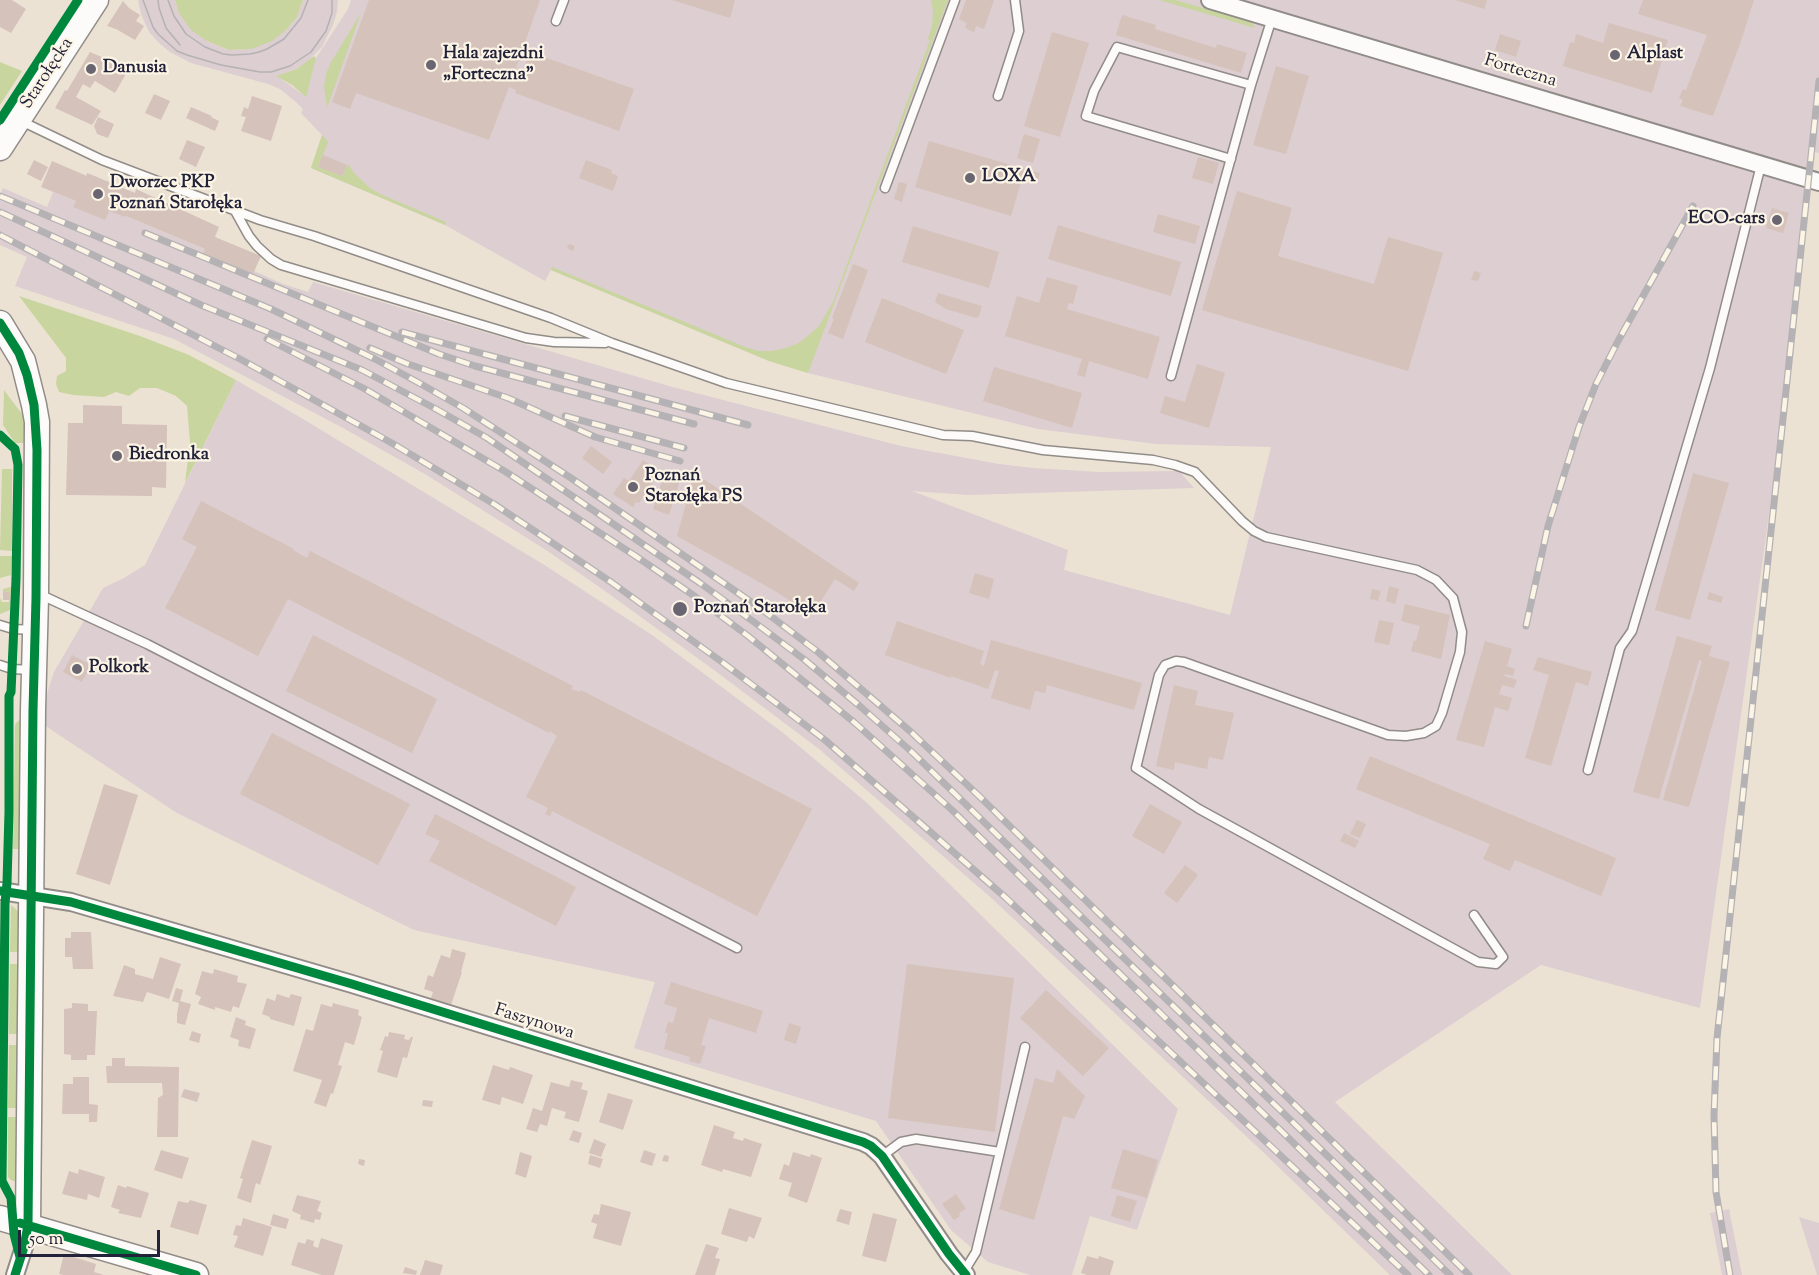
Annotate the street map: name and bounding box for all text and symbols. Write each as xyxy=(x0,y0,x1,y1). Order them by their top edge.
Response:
street label: Starołęcka xyxy=(17,34,79,114)
place label: Hala zajezdni „Forteczna” xyxy=(443,44,544,86)
place label: Alplast xyxy=(1627,44,1683,66)
marker: Alplast xyxy=(1608,48,1622,62)
street label: Forteczna xyxy=(1481,51,1559,93)
place label: Danusia xyxy=(103,58,167,80)
marker: Hala zajezdni „Forteczna” xyxy=(424,58,438,72)
marker: Danusia xyxy=(84,62,98,76)
place label: LOXA xyxy=(982,167,1036,189)
marker: LOXA xyxy=(963,171,977,185)
place label: Dworzec PKP Poznań Starołęka xyxy=(110,173,242,216)
marker: Dworzec PKP Poznań Starołęka xyxy=(91,187,105,201)
place label: ECO-cars xyxy=(1688,209,1765,231)
marker: ECO-cars xyxy=(1770,213,1784,227)
place label: Biedronka xyxy=(129,445,209,467)
marker: Biedronka xyxy=(110,449,124,463)
place label: Poznań Starołęka PS xyxy=(645,466,742,508)
marker: Poznań Starołęka PS xyxy=(626,480,640,494)
place label: Poznań Starołęka xyxy=(694,598,826,620)
marker: Poznań Starołęka xyxy=(671,600,689,618)
place label: Polkork xyxy=(89,658,149,680)
marker: Polkork xyxy=(70,662,84,676)
street label: Faszynowa xyxy=(491,1001,577,1045)
scale bar xyxy=(21,1218,164,1256)
text: 50 m xyxy=(29,1227,63,1253)

